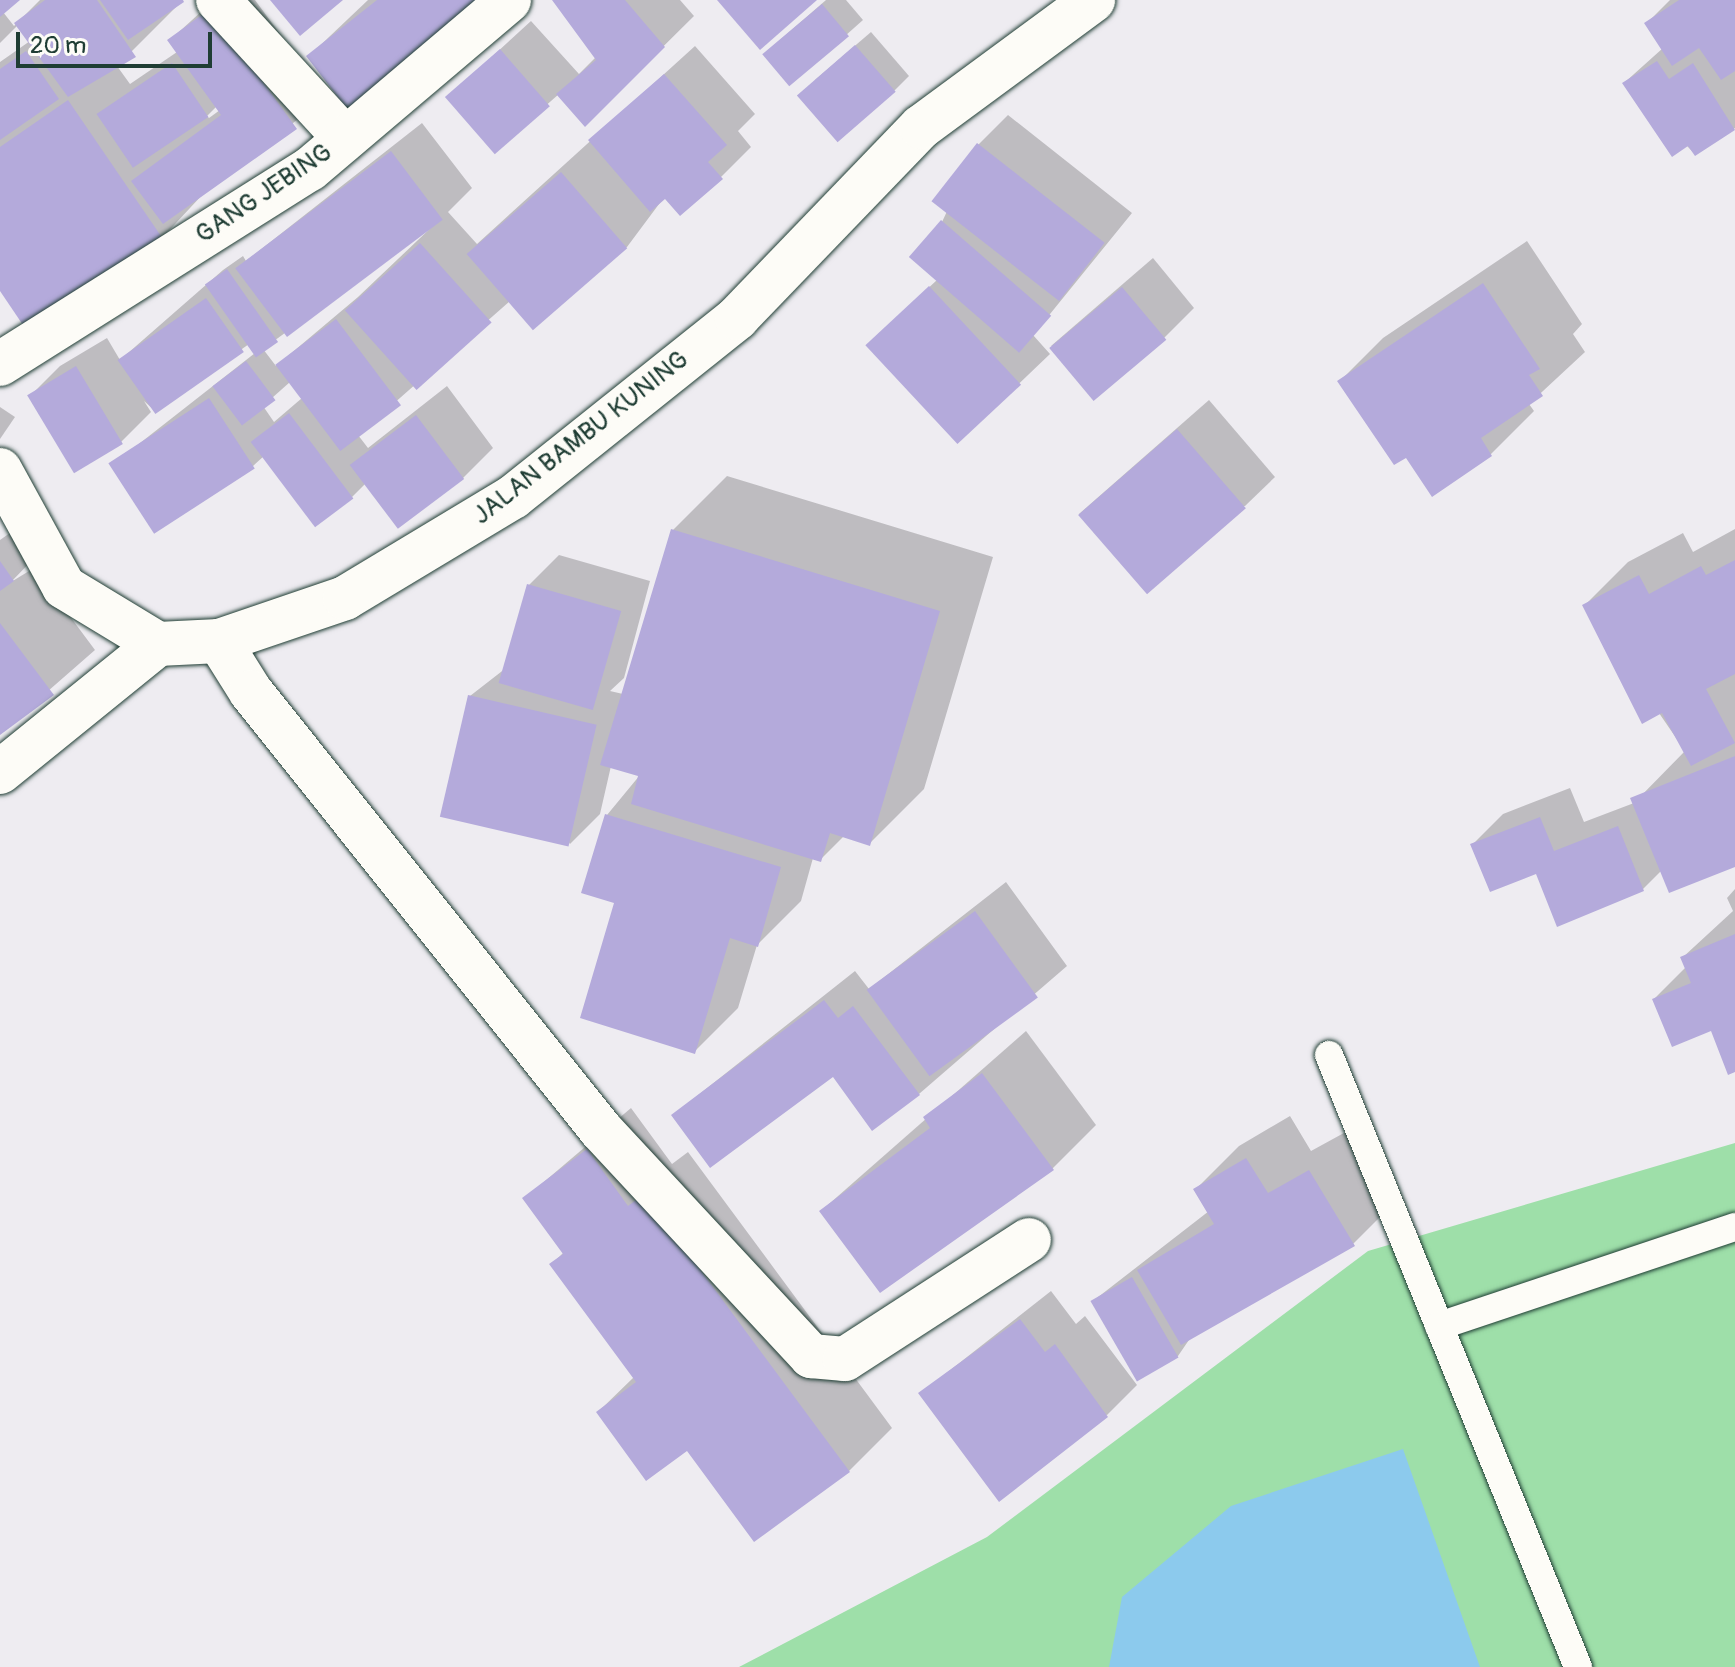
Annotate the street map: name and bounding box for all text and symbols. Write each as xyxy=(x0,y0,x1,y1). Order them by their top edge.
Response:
scale bar xyxy=(20,16,216,66)
text: 20 m xyxy=(30,31,86,60)
street label: GANG JEBING xyxy=(190,137,338,251)
street label: JALAN BAMBU KUNING xyxy=(467,344,695,532)

